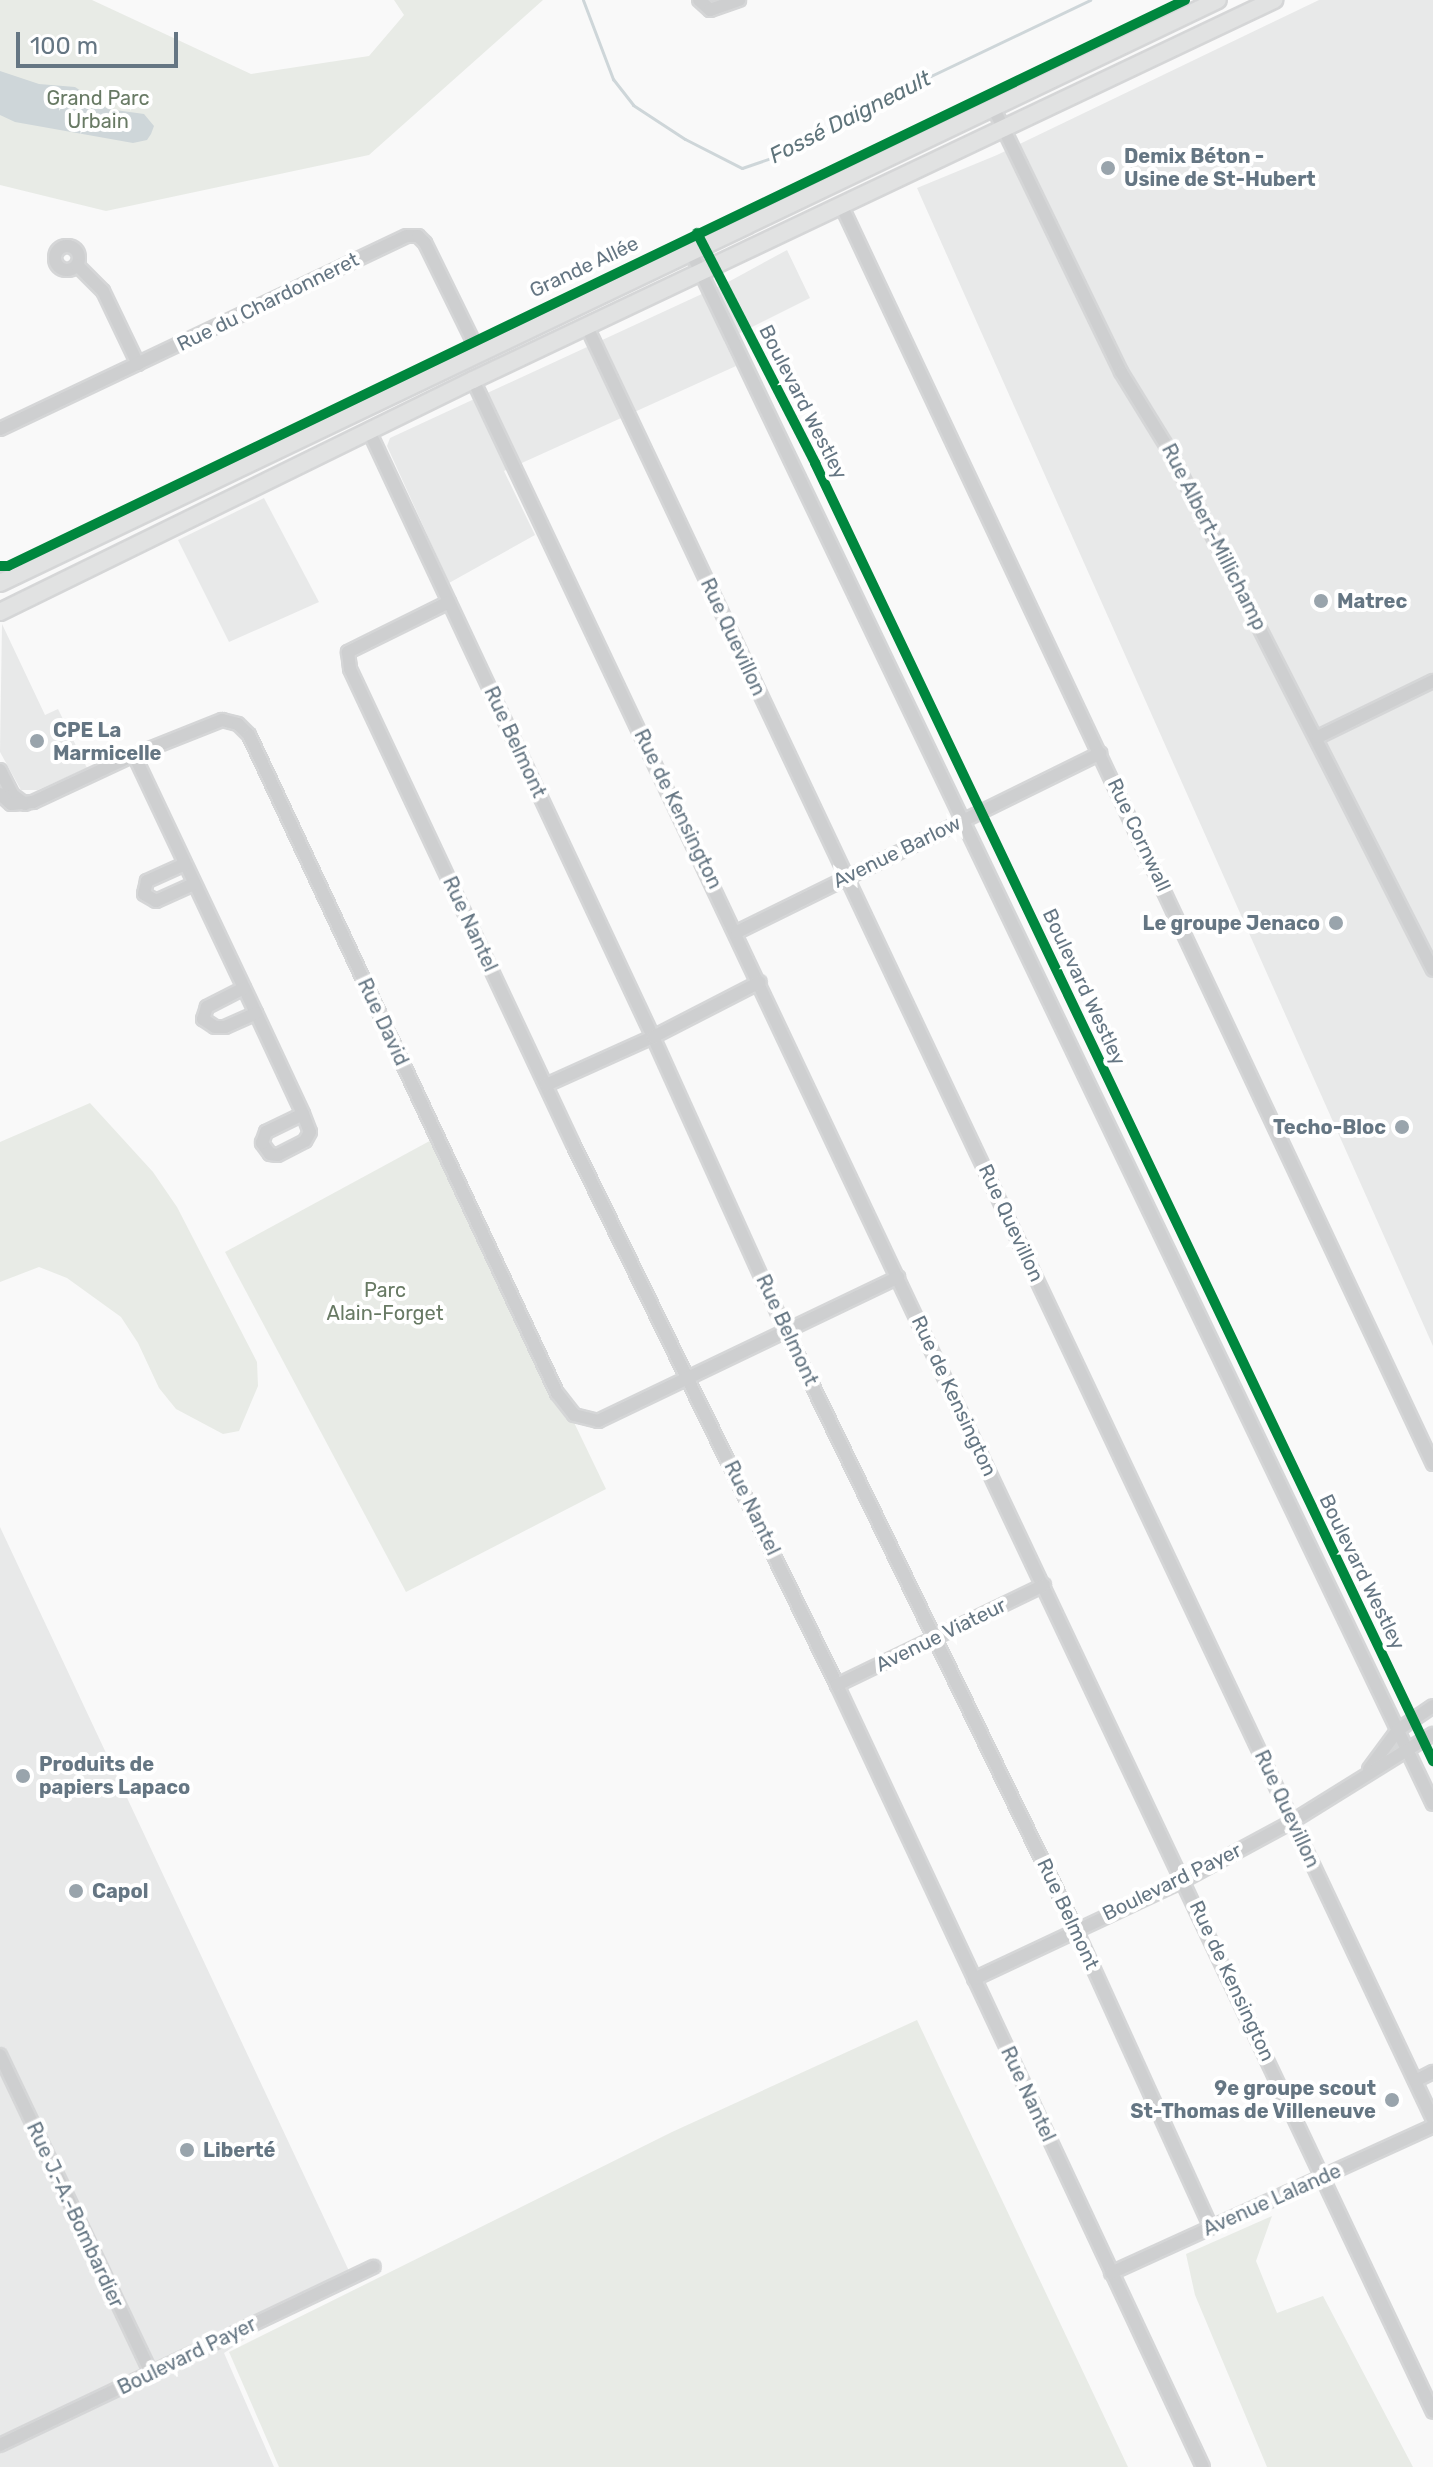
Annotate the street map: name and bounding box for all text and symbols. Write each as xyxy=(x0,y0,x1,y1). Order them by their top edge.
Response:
scale bar xyxy=(20,16,182,66)
text: 100 m xyxy=(30,32,98,60)
water label: Fossé Daigneault xyxy=(765,65,935,169)
park label: Grand Parc Urbain xyxy=(46,86,150,133)
place label: Demix Béton - Usine de St-Hubert xyxy=(1124,144,1316,191)
marker: Demix Béton - Usine de St-Hubert xyxy=(1099,159,1117,177)
street label: Grande Allée xyxy=(526,231,642,303)
street label: Rue du Chardonneret xyxy=(173,248,363,356)
street label: Boulevard Westley xyxy=(754,321,852,483)
street label: Rue Albert-Millichamp xyxy=(1156,440,1272,634)
street label: Rue Quevillon xyxy=(695,574,771,700)
place label: Matrec xyxy=(1337,589,1407,613)
marker: Matrec xyxy=(1312,592,1330,610)
street label: Rue Belmont xyxy=(479,683,551,801)
place label: CPE La Marmicelle xyxy=(53,718,161,765)
street label: Rue de Kensington xyxy=(629,725,727,893)
marker: CPE La Marmicelle xyxy=(28,732,46,750)
street label: Rue Cornwall xyxy=(1102,775,1176,895)
street label: Avenue Barlow xyxy=(829,811,965,893)
street label: Rue Nantel xyxy=(438,873,502,975)
street label: Boulevard Westley xyxy=(1037,905,1131,1069)
place label: Le groupe Jenaco xyxy=(1143,911,1320,935)
marker: Le groupe Jenaco xyxy=(1327,914,1345,932)
street label: Rue David xyxy=(352,974,414,1070)
place label: Techo-Bloc xyxy=(1273,1115,1386,1139)
marker: Techo-Bloc xyxy=(1393,1118,1411,1136)
street label: Rue Quevillon xyxy=(973,1160,1049,1286)
street label: Rue Belmont xyxy=(751,1271,823,1389)
park label: Parc Alain-Forget xyxy=(326,1279,444,1326)
street label: Rue de Kensington xyxy=(906,1312,1002,1480)
street label: Rue Nantel xyxy=(719,1457,785,1559)
street label: Boulevard Westley xyxy=(1314,1490,1410,1654)
street label: Avenue Viateur xyxy=(872,1593,1010,1677)
street label: Rue Quevillon xyxy=(1249,1746,1325,1872)
place label: Produits de papiers Lapaco xyxy=(39,1752,190,1799)
marker: Produits de papiers Lapaco xyxy=(14,1767,32,1785)
street label: Boulevard Payer xyxy=(1099,1838,1245,1926)
street label: Rue Belmont xyxy=(1032,1855,1104,1973)
place label: Capol xyxy=(92,1879,148,1903)
marker: Capol xyxy=(67,1882,85,1900)
street label: Rue de Kensington xyxy=(1184,1897,1280,2065)
street label: Rue Nantel xyxy=(996,2043,1060,2145)
place label: 9e groupe scout St-Thomas de Villeneuve xyxy=(1130,2076,1376,2123)
marker: 9e groupe scout St-Thomas de Villeneuve xyxy=(1383,2091,1401,2109)
street label: Rue J.-A.-Bombardier xyxy=(21,2118,129,2312)
place label: Liberté xyxy=(203,2138,275,2162)
marker: Liberté xyxy=(178,2141,196,2159)
street label: Avenue Lalande xyxy=(1199,2159,1345,2241)
street label: Boulevard Payer xyxy=(114,2312,260,2400)

